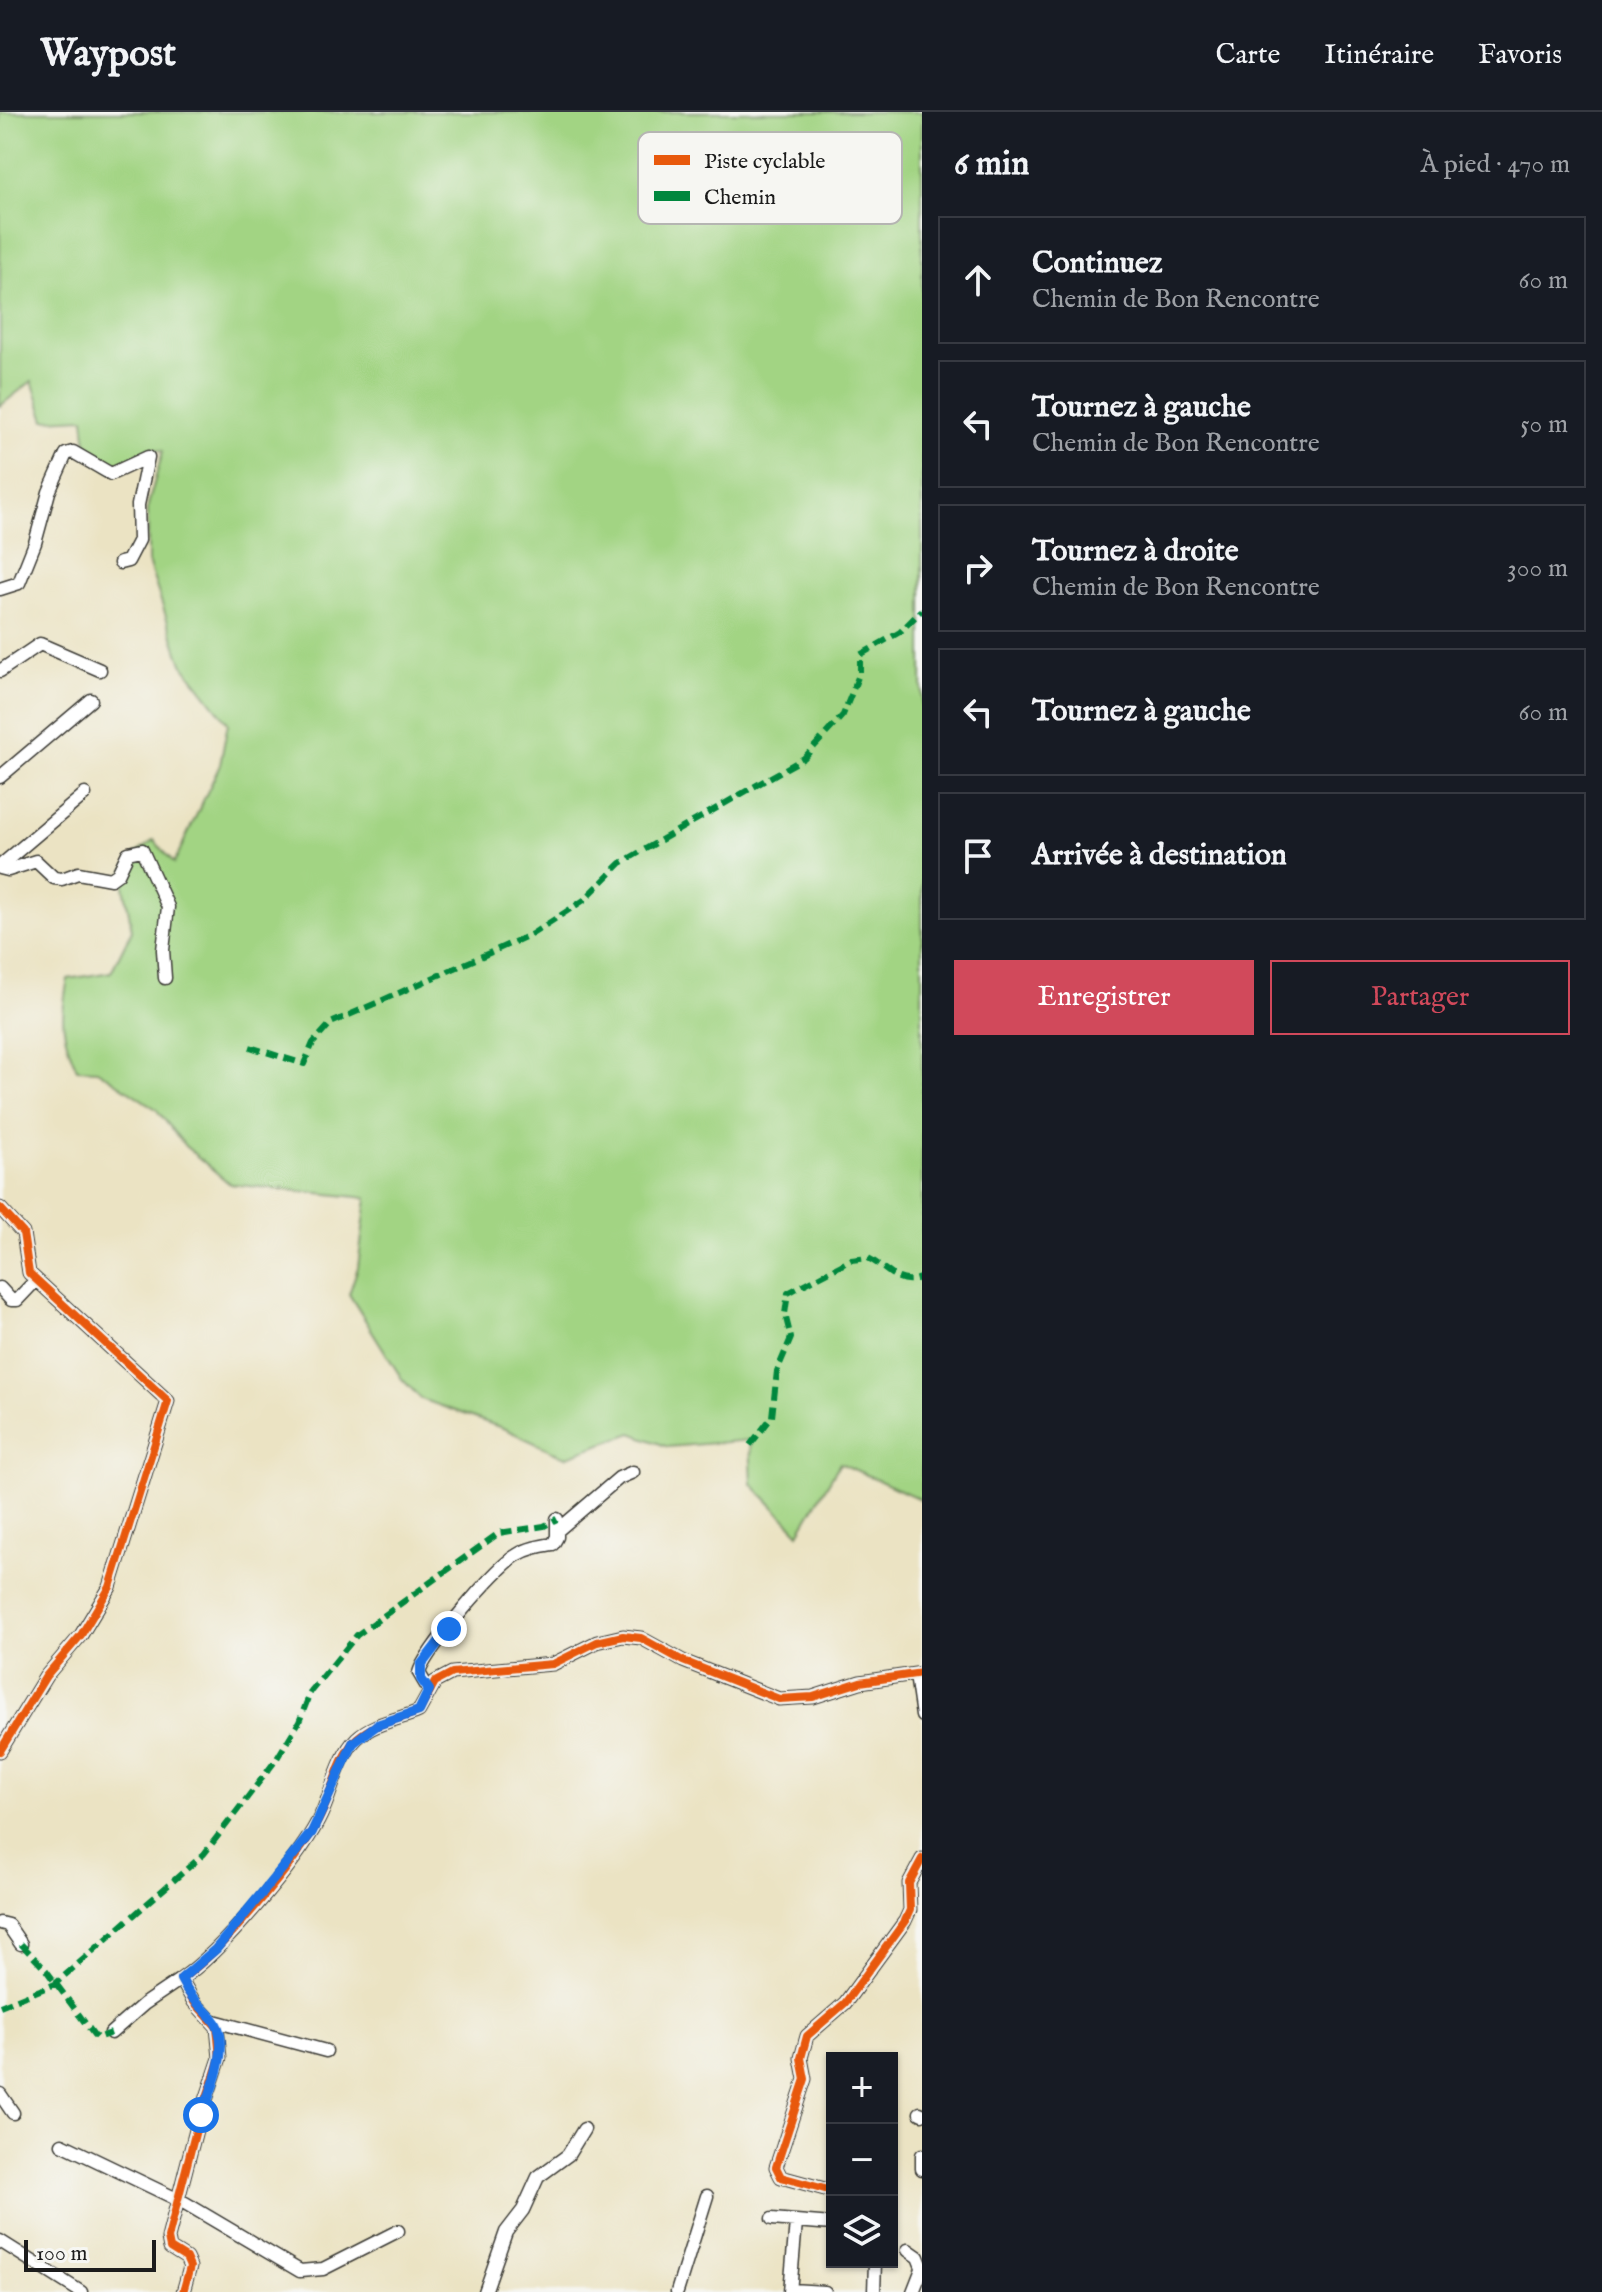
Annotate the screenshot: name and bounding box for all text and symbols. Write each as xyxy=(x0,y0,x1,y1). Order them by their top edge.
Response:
text: Waypost xyxy=(40,31,176,79)
text: Carte xyxy=(1215,38,1280,73)
text: Itinéraire xyxy=(1324,38,1434,73)
text: Favoris xyxy=(1478,38,1562,73)
legend xyxy=(638,132,902,224)
text: 6 min xyxy=(954,143,1029,186)
text: Piste cyclable xyxy=(704,148,825,176)
text: À pied · 470 m xyxy=(1420,148,1570,181)
text: Chemin xyxy=(704,184,776,212)
text: Continuez xyxy=(1032,245,1163,283)
icon: ahead xyxy=(956,258,1000,302)
text: 60 m xyxy=(1519,264,1568,297)
text: Chemin de Bon Rencontre xyxy=(1032,283,1320,316)
text: Tournez à gauche xyxy=(1032,389,1251,427)
icon: left xyxy=(956,402,1000,446)
text: 50 m xyxy=(1520,408,1568,441)
text: Chemin de Bon Rencontre xyxy=(1032,427,1320,460)
text: Tournez à droite xyxy=(1032,533,1239,571)
icon: right xyxy=(956,546,1000,590)
text: 300 m xyxy=(1507,552,1568,585)
text: Chemin de Bon Rencontre xyxy=(1032,571,1320,604)
icon: left xyxy=(956,690,1000,734)
text: Tournez à gauche xyxy=(1032,693,1251,731)
text: 60 m xyxy=(1519,696,1568,729)
icon: arrive xyxy=(956,834,1000,878)
text: Arrivée à destination xyxy=(1032,837,1287,875)
button: Enregistrer xyxy=(954,960,1254,1035)
button: Partager xyxy=(1270,960,1570,1035)
route end xyxy=(431,1611,467,1647)
map controls xyxy=(826,2052,898,2268)
button: + xyxy=(826,2052,898,2124)
route start xyxy=(183,2097,219,2133)
button: − xyxy=(826,2124,898,2196)
button: layers xyxy=(826,2196,898,2268)
scale bar xyxy=(24,2236,156,2272)
text: 100 m xyxy=(36,2240,88,2268)

